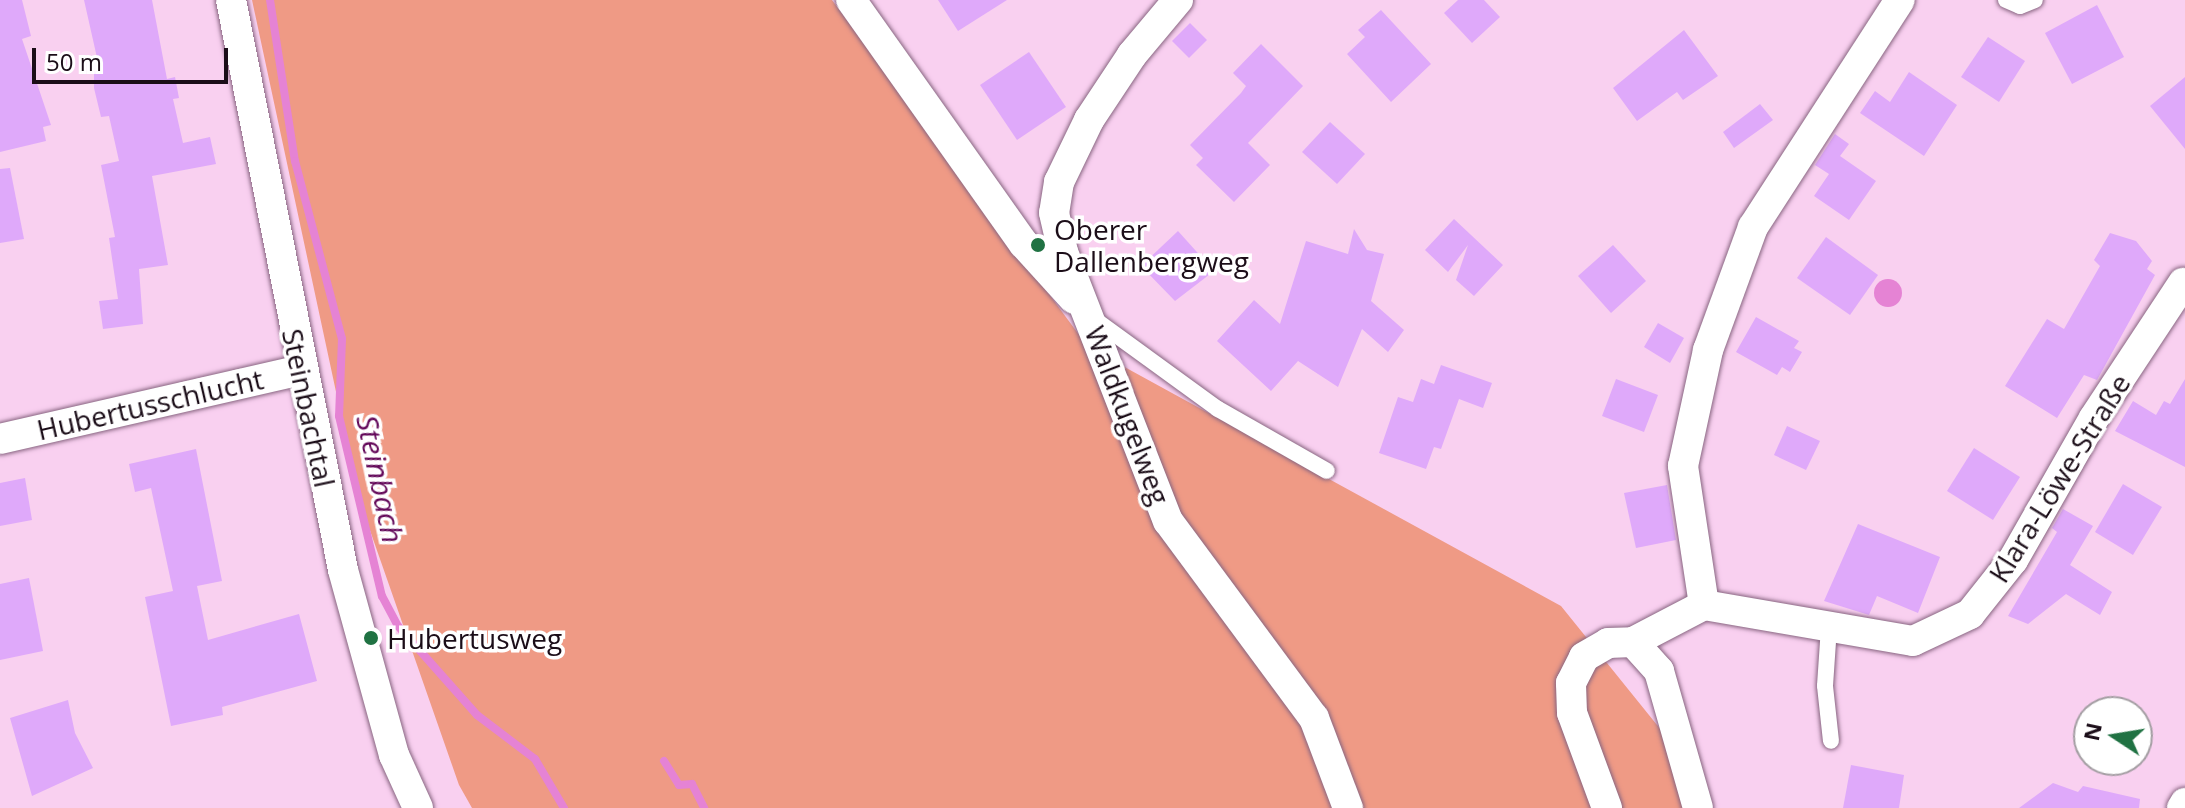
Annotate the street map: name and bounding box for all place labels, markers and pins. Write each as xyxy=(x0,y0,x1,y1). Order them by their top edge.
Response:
place label: Oberer Dallenbergweg xyxy=(1054,212,1249,278)
marker: Oberer Dallenbergweg xyxy=(1029,236,1047,254)
place label: Hubertusweg xyxy=(387,621,562,655)
marker: Hubertusweg xyxy=(362,629,380,647)

